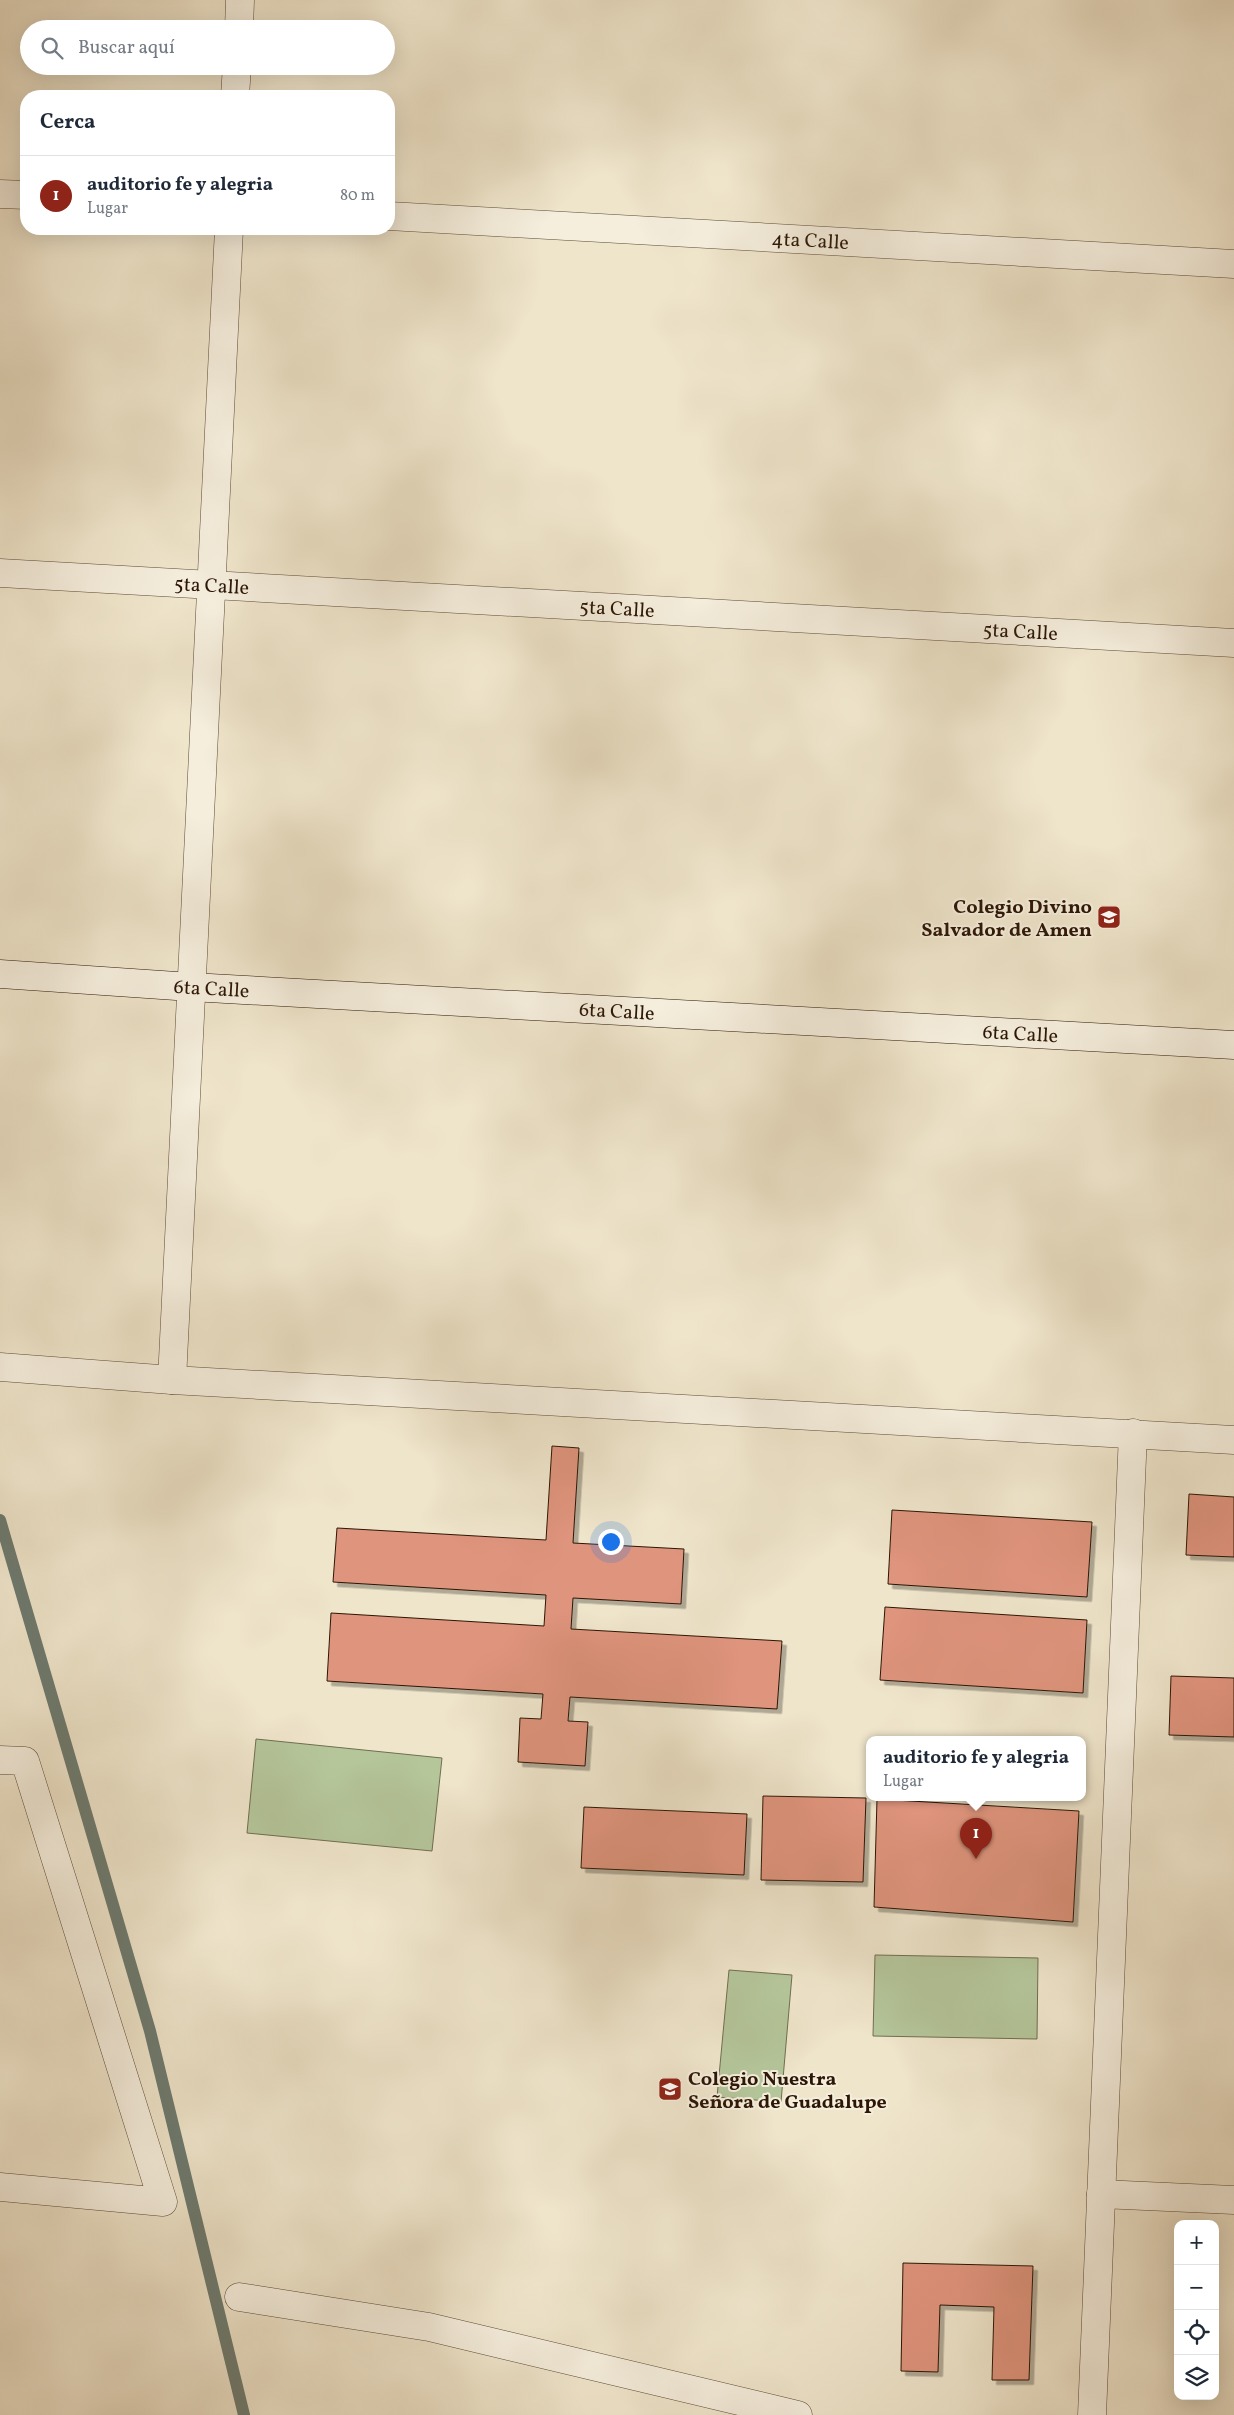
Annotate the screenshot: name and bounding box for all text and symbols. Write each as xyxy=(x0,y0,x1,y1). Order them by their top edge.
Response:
search box xyxy=(20,20,395,75)
icon: search xyxy=(38,34,66,62)
text: Buscar aquí xyxy=(78,35,175,61)
text: Cerca xyxy=(40,108,95,137)
text: auditorio fe y alegria xyxy=(87,172,273,198)
text: 1 xyxy=(53,185,59,207)
text: 80 m xyxy=(340,185,375,207)
text: Lugar xyxy=(87,198,128,220)
street label: 4ta Calle xyxy=(771,226,850,258)
street label: 5ta Calle xyxy=(173,571,250,603)
street label: 5ta Calle xyxy=(579,594,655,626)
street label: 5ta Calle xyxy=(982,617,1059,649)
place label: Colegio Divino Salvador de Amen xyxy=(921,894,1092,945)
school or university icon: Colegio Divino Salvador de Amen xyxy=(1096,904,1122,930)
street label: 6ta Calle xyxy=(173,974,250,1006)
street label: 6ta Calle xyxy=(578,997,655,1029)
street label: 6ta Calle xyxy=(982,1019,1059,1051)
your location xyxy=(598,1529,624,1555)
popup xyxy=(866,1736,1086,1801)
text: auditorio fe y alegria xyxy=(883,1745,1069,1771)
text: Lugar xyxy=(883,1771,924,1793)
pin: 1 xyxy=(960,1818,992,1859)
place label: Colegio Nuestra Señora de Guadalupe xyxy=(688,2066,887,2117)
school or university icon: Colegio Nuestra Señora de Guadalupe xyxy=(657,2076,683,2102)
map controls xyxy=(1174,2220,1219,2400)
button: + xyxy=(1174,2220,1219,2265)
button: − xyxy=(1174,2265,1219,2310)
button: locate xyxy=(1174,2310,1219,2355)
button: layers xyxy=(1174,2355,1219,2400)

